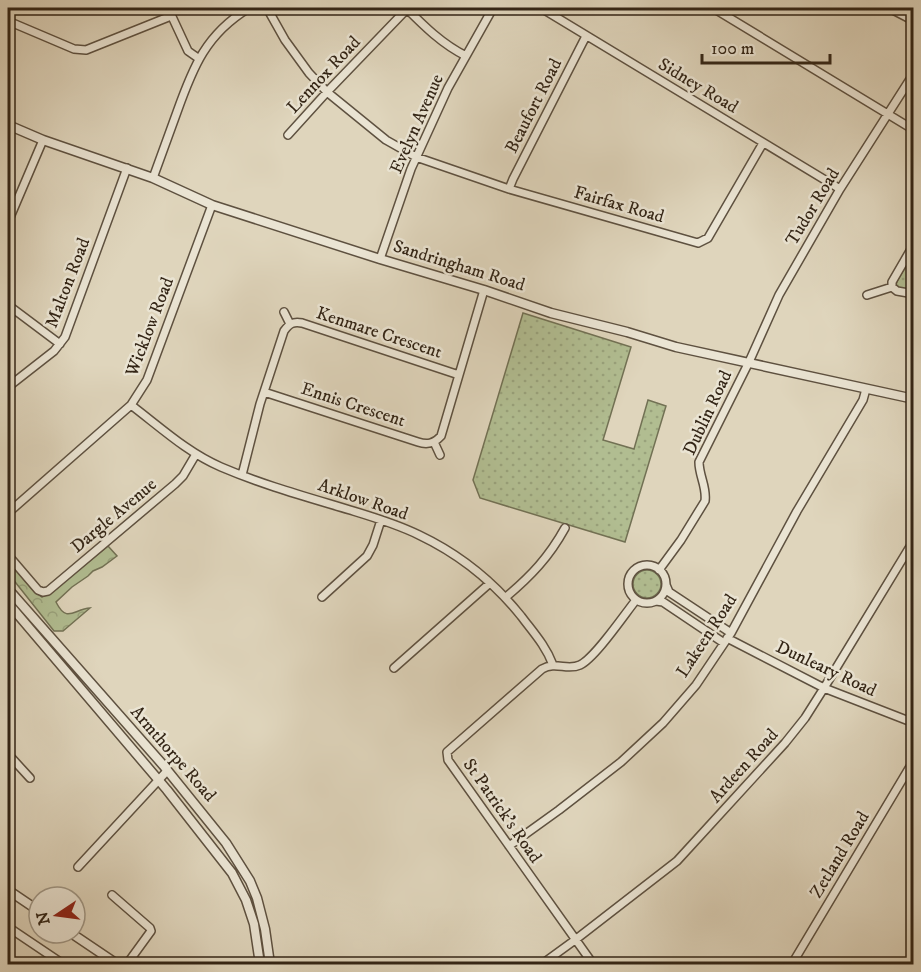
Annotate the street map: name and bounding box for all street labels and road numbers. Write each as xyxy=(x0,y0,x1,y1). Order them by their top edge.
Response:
street label: Lennox Road xyxy=(283,32,365,118)
street label: Sidney Road xyxy=(654,54,742,118)
street label: Beaufort Road xyxy=(501,55,567,157)
street label: Evelyn Avenue xyxy=(385,71,449,177)
street label: Tudor Road xyxy=(781,164,845,250)
street label: Fairfax Road xyxy=(571,182,667,228)
street label: Malton Road xyxy=(41,235,95,331)
street label: Sandringham Road xyxy=(390,236,528,297)
street label: Wicklow Road xyxy=(121,274,179,381)
street label: Kenmare Crescent xyxy=(313,302,445,364)
street label: Dublin Road xyxy=(679,367,737,459)
street label: Ennis Crescent xyxy=(298,378,408,432)
street label: Dargle Avenue xyxy=(67,474,161,558)
street label: Arklow Road xyxy=(315,474,411,526)
street label: Lakeen Road xyxy=(672,590,742,682)
street label: Dunleary Road xyxy=(772,636,880,702)
street label: Armthorpe Road xyxy=(125,702,221,806)
street label: Ardeen Road xyxy=(705,724,783,808)
street label: St Patrick's Road xyxy=(458,755,546,867)
street label: Zetland Road xyxy=(806,808,874,902)

